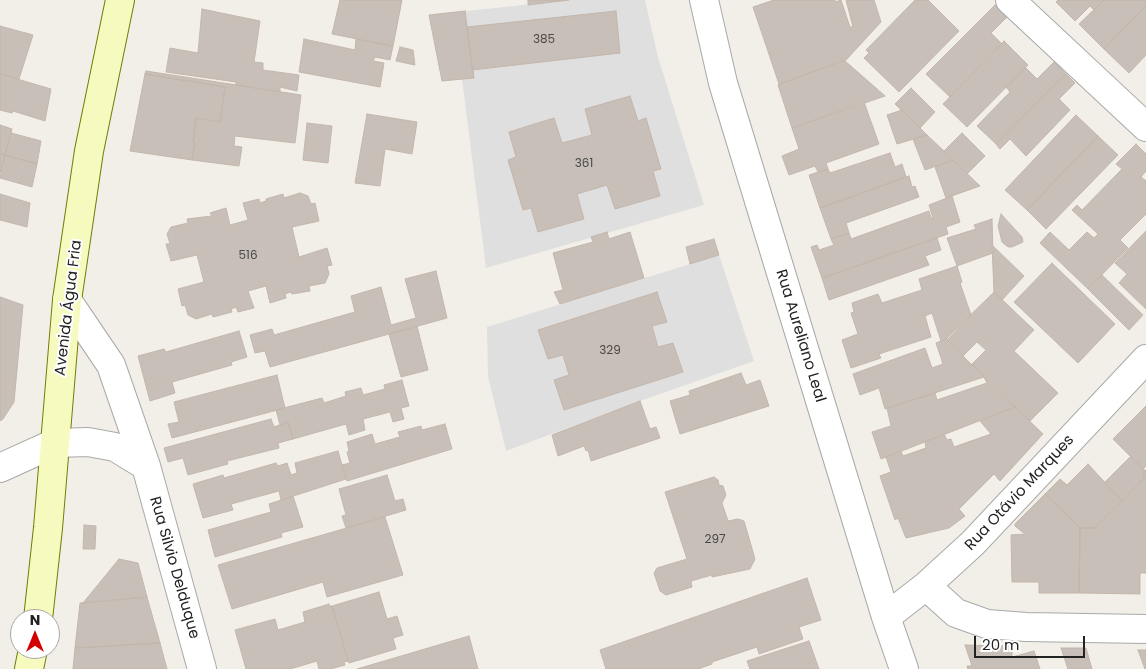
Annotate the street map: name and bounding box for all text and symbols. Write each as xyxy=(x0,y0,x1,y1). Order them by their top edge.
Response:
house number: 385 xyxy=(533,33,555,47)
house number: 361 xyxy=(575,157,593,171)
street label: Avenida Água Fria xyxy=(52,239,86,377)
house number: 516 xyxy=(239,249,257,263)
street label: Rua Aureliano Leal xyxy=(771,267,829,405)
house number: 329 xyxy=(599,344,621,358)
street label: Rua Otávio Marques xyxy=(962,431,1078,555)
street label: Rua Silvio Delduque xyxy=(145,495,203,641)
house number: 297 xyxy=(704,533,726,547)
north arrow xyxy=(10,609,60,659)
text: N xyxy=(30,610,40,630)
scale bar xyxy=(976,626,1087,658)
text: 20 m xyxy=(982,634,1020,655)

